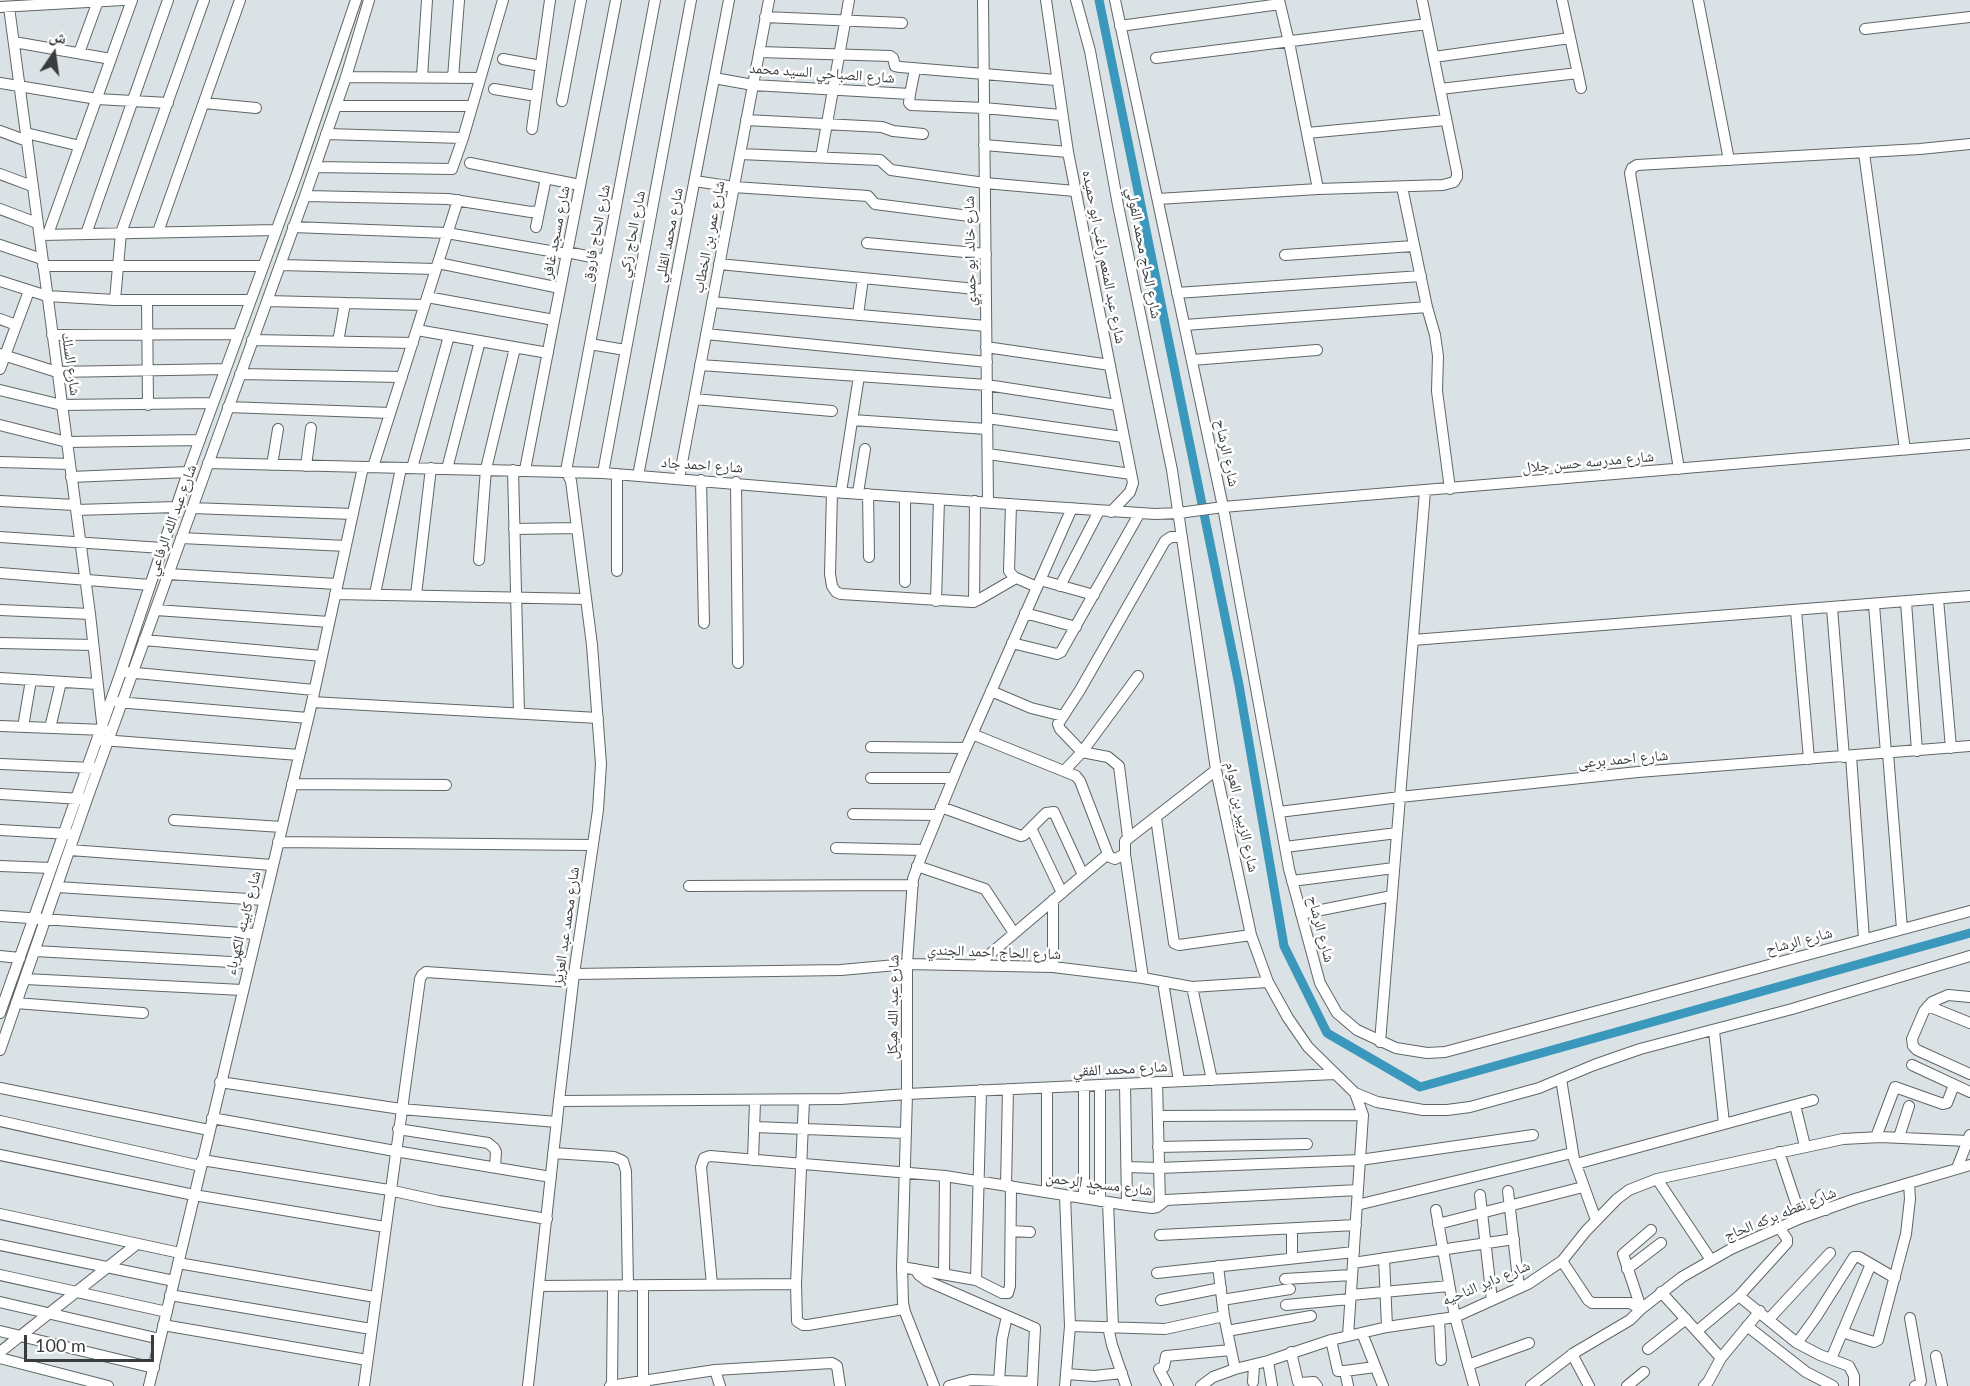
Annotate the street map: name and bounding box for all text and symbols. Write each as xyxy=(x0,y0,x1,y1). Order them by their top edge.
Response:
north arrow xyxy=(24,24,84,84)
text: ش xyxy=(48,25,69,47)
street label: شارع الصباحي السيد محمد xyxy=(749,59,895,87)
street label: شارع عبد المنعم راغب ابو حميده xyxy=(1078,169,1130,345)
street label: شارع عمر بن الخطاب xyxy=(689,179,729,295)
street label: شارع الحاج فاروق xyxy=(578,183,614,283)
street label: شارع مسجد غافر xyxy=(538,184,574,280)
street label: شارع محمد القللي xyxy=(651,186,687,284)
street label: شارع الحاج محمد الفولي xyxy=(1122,186,1166,320)
street label: شارع الحاج زكي xyxy=(615,189,649,279)
street label: شارع خالد ابو حمدي xyxy=(960,196,980,306)
street label: شارع السلك xyxy=(58,331,84,397)
street label: شارع الرشاح xyxy=(1211,418,1243,488)
street label: شارع مدرسه حسن جلال xyxy=(1521,447,1655,477)
street label: شارع احمد جاد xyxy=(660,453,744,477)
street label: شارع عبد الله الرفاعي xyxy=(144,462,200,578)
street label: شارع احمد برعى xyxy=(1577,746,1669,772)
street label: شارع الزبير بن العوام xyxy=(1222,760,1262,874)
street label: شارع محمد عبد العزيز xyxy=(549,866,583,986)
street label: شارع كابينه الكهرباء xyxy=(221,869,265,977)
street label: شارع الرشاح xyxy=(1303,894,1339,964)
street label: شارع الرشاح xyxy=(1764,923,1834,959)
street label: شارع الحاج احمد الجندي xyxy=(927,941,1061,963)
street label: شارع عبد الله هيكل xyxy=(883,954,903,1060)
street label: شارع محمد الفقي xyxy=(1072,1058,1168,1080)
street label: شارع مسجد الرحمن xyxy=(1045,1169,1153,1199)
street label: شارع نقطه بركه الحاج xyxy=(1721,1183,1839,1245)
street label: شارع داير الناحيه xyxy=(1439,1256,1533,1310)
scale bar xyxy=(27,1323,158,1361)
text: 100 m xyxy=(35,1334,86,1356)

